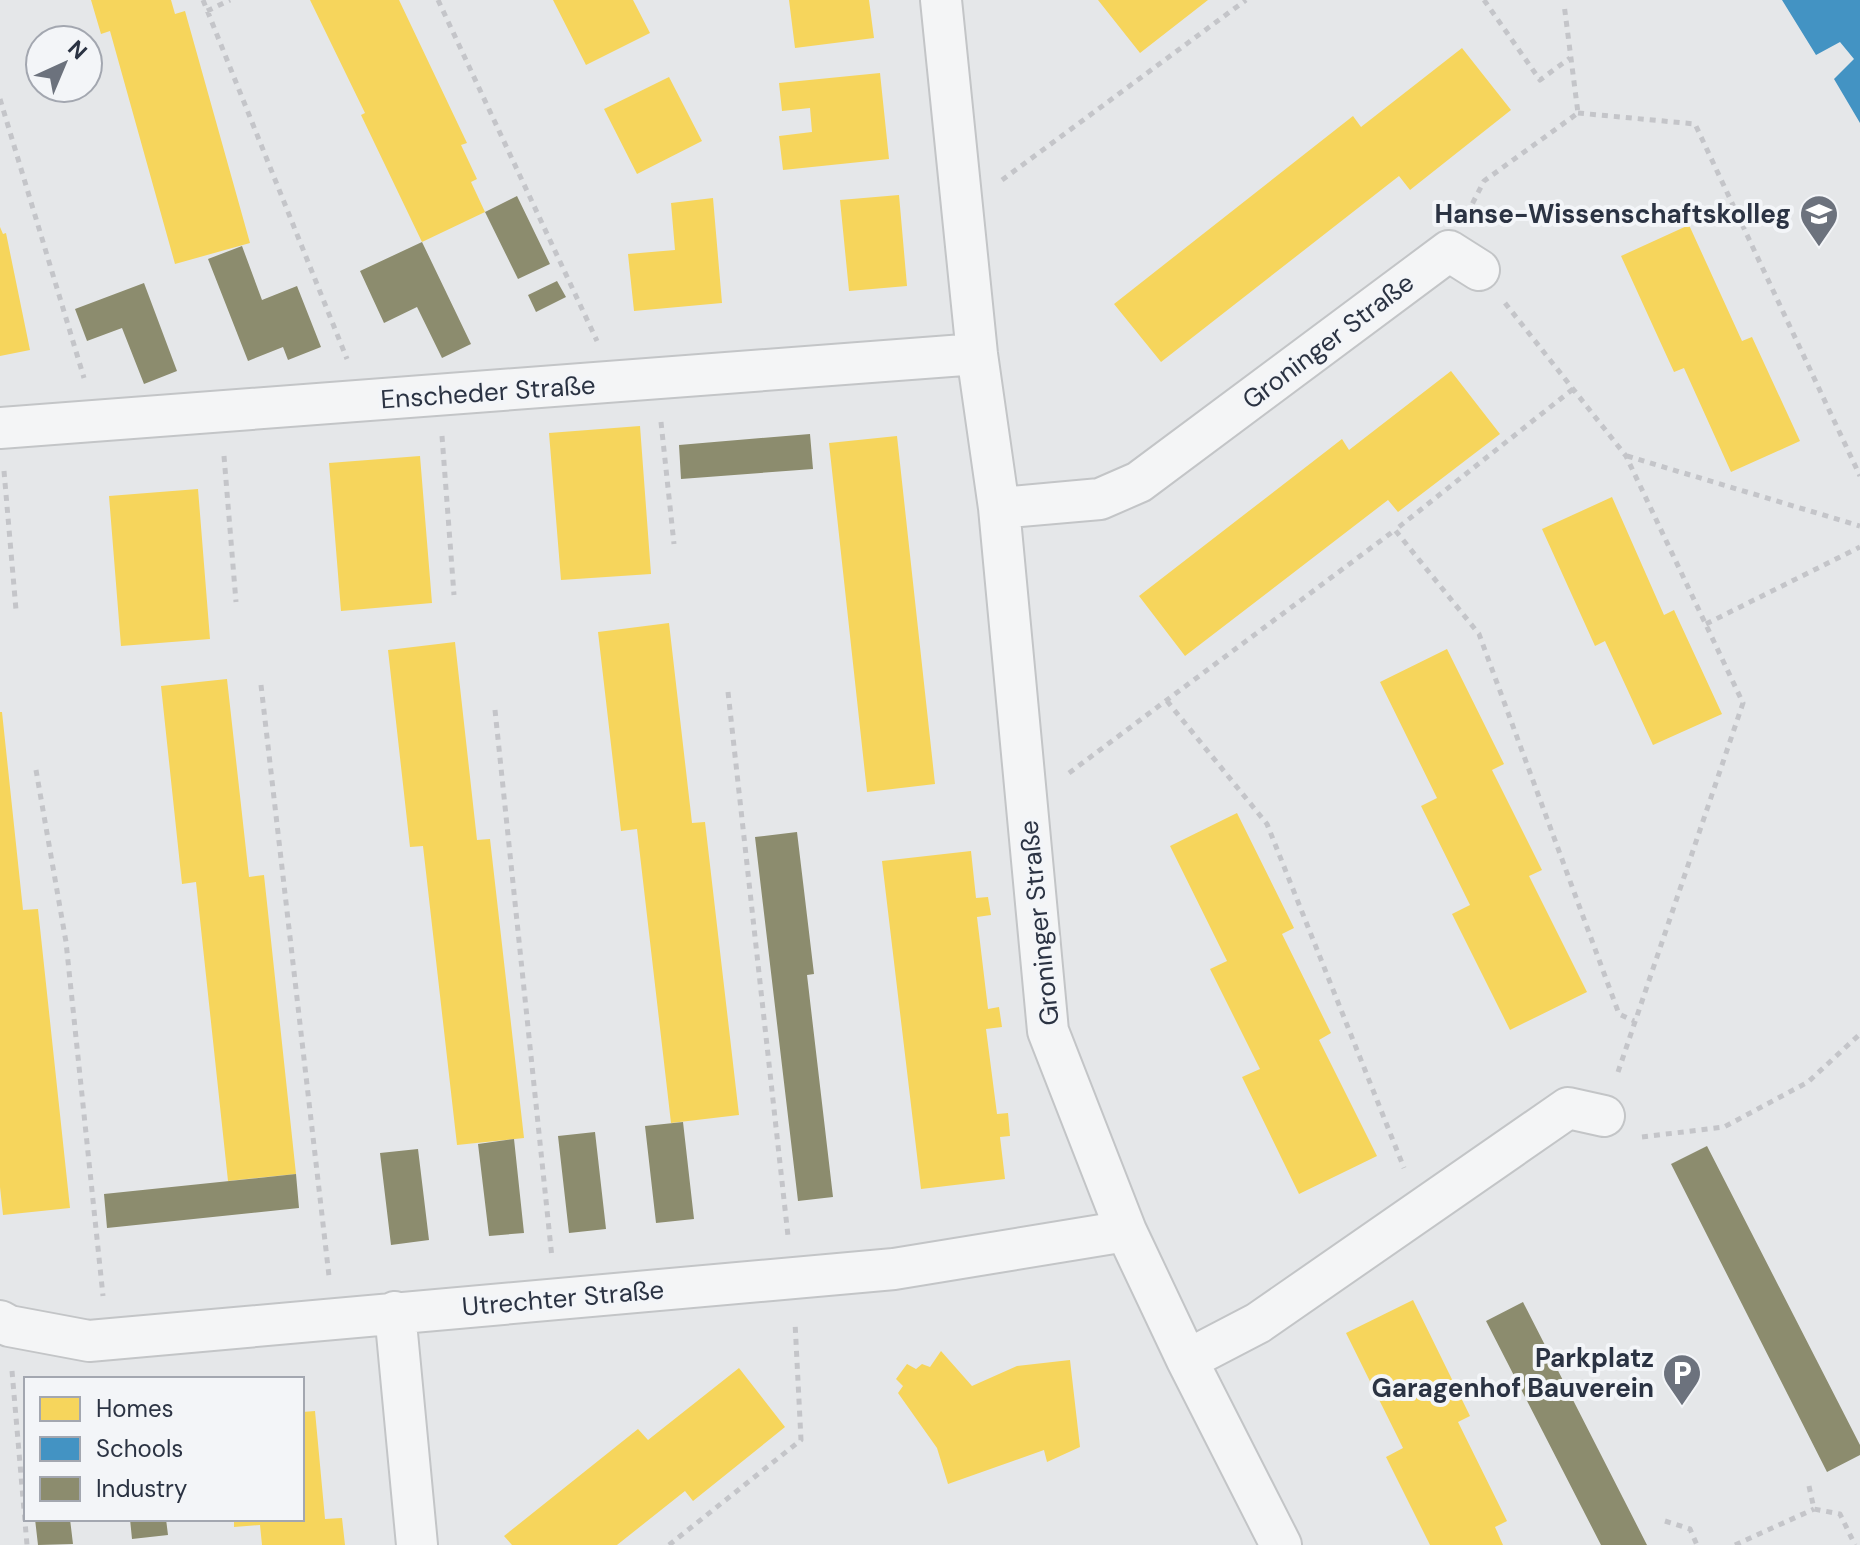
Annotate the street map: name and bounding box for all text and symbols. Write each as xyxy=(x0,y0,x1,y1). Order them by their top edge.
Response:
north arrow xyxy=(24,24,104,104)
text: N xyxy=(62,34,93,66)
school or university icon: Hanse-Wissenschaftskolleg xyxy=(1798,193,1840,248)
place label: Hanse-Wissenschaftskolleg xyxy=(1434,197,1791,231)
street label: Groninger Straße xyxy=(1235,265,1421,417)
street label: Enscheder Straße xyxy=(379,368,597,416)
street label: Groninger Straße xyxy=(1011,819,1067,1027)
street label: Utrechter Straße xyxy=(461,1272,665,1324)
place label: Parkplatz Garagenhof Bauverein xyxy=(1371,1341,1654,1405)
parking icon: Parkplatz Garagenhof Bauverein xyxy=(1661,1352,1703,1407)
legend xyxy=(24,1377,304,1521)
text: Homes xyxy=(96,1393,174,1424)
text: Schools xyxy=(96,1433,183,1464)
text: Industry xyxy=(96,1473,187,1504)

